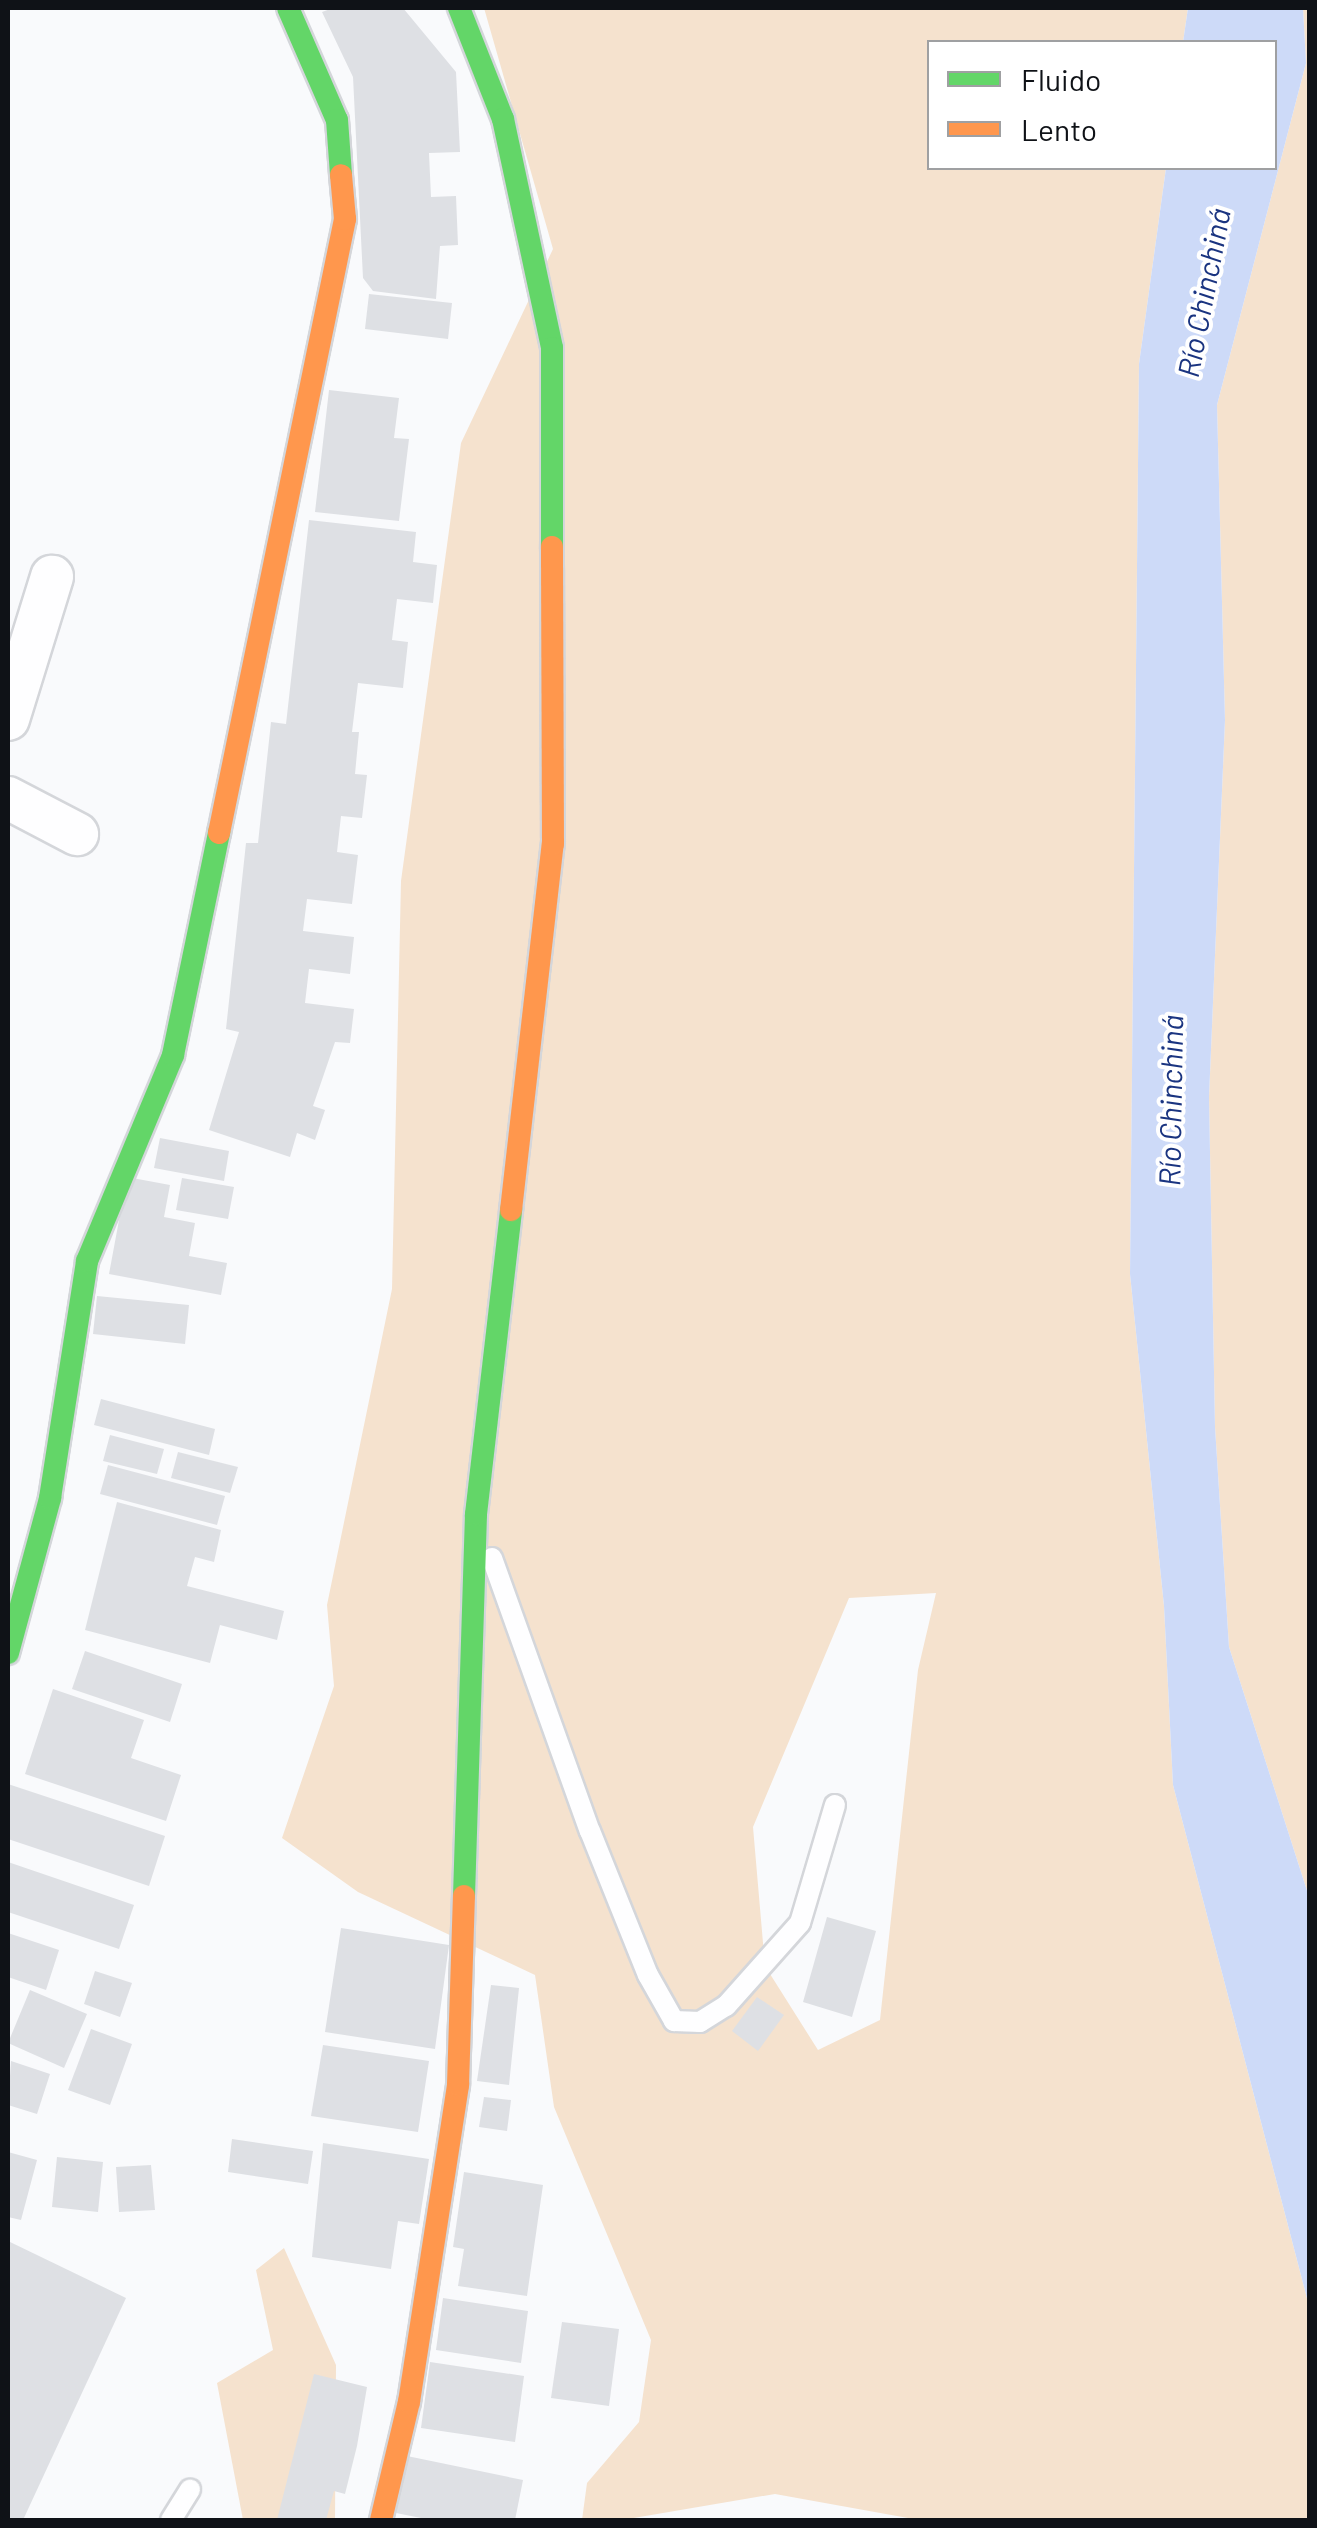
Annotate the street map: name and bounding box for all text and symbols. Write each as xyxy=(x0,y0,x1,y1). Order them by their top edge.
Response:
legend xyxy=(927,40,1277,170)
text: Fluido xyxy=(1021,61,1101,97)
text: Lento xyxy=(1021,111,1097,147)
water label: Río Chinchiná xyxy=(1169,206,1237,380)
water label: Río Chinchiná xyxy=(1151,1015,1189,1187)

